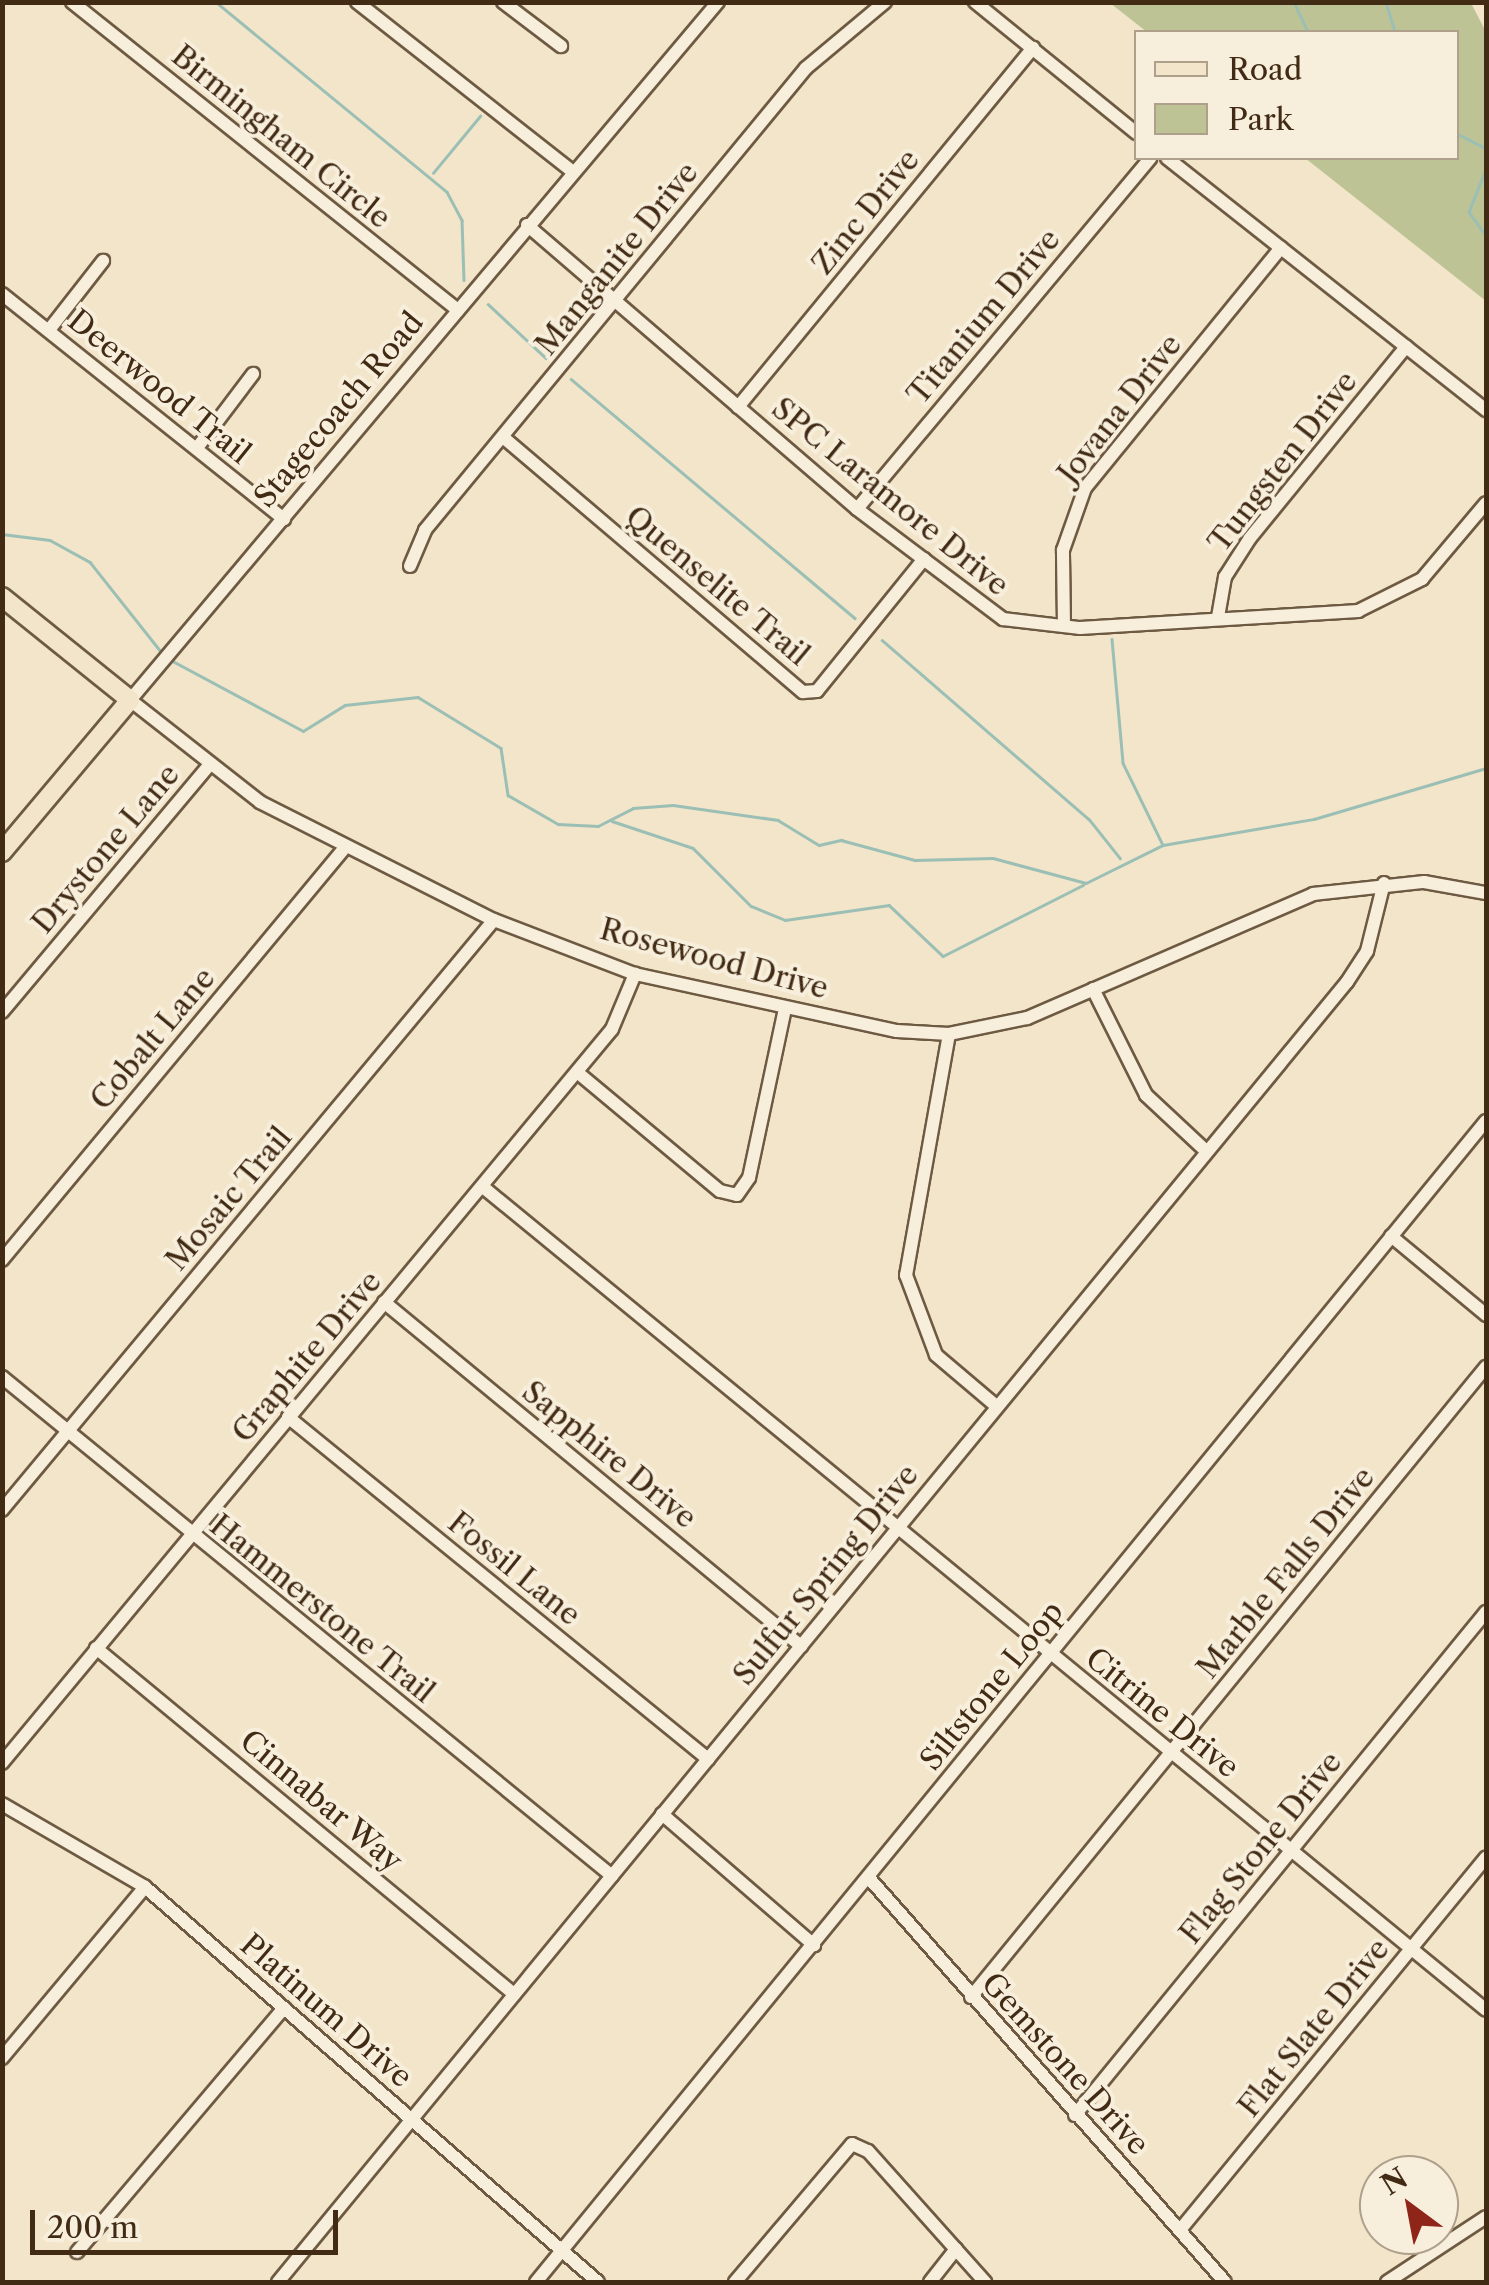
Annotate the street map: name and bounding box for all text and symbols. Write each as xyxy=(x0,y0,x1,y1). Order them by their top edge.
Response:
legend xyxy=(1134,30,1459,160)
street label: Birmingham Circle xyxy=(164,38,398,236)
text: Road xyxy=(1228,51,1302,88)
text: Park xyxy=(1228,101,1293,138)
street label: Zinc Drive xyxy=(805,142,927,282)
street label: Manganite Drive xyxy=(528,155,706,363)
street label: Titanium Drive xyxy=(900,222,1068,412)
street label: Deerwood Trail xyxy=(60,302,258,472)
street label: Stagecoach Road xyxy=(247,305,431,515)
street label: Jovana Drive xyxy=(1051,327,1189,491)
street label: Tungsten Drive xyxy=(1201,364,1365,560)
street label: SPC Laramore Drive xyxy=(764,390,1016,604)
street label: Quenselite Trail xyxy=(618,499,816,673)
street label: Drystone Lane xyxy=(25,757,187,941)
street label: Rosewood Drive xyxy=(596,911,832,1007)
street label: Cobalt Lane xyxy=(83,961,223,1117)
street label: Mosaic Trail xyxy=(158,1120,300,1278)
street label: Graphite Drive xyxy=(225,1264,389,1450)
street label: Sapphire Drive xyxy=(515,1374,703,1536)
street label: Sulfur Spring Drive xyxy=(726,1457,926,1693)
street label: Marble Falls Drive xyxy=(1190,1460,1382,1686)
street label: Fossil Lane xyxy=(441,1505,587,1633)
street label: Hammerstone Trail xyxy=(202,1507,442,1711)
street label: Siltstone Loop xyxy=(913,1594,1071,1778)
street label: Citrine Drive xyxy=(1078,1640,1246,1786)
street label: Cinnabar Way xyxy=(232,1722,410,1880)
street label: Flag Stone Drive xyxy=(1173,1745,1349,1951)
street label: Platinum Drive xyxy=(233,1927,419,2095)
street label: Flat Slate Drive xyxy=(1231,1932,1397,2124)
street label: Gemstone Drive xyxy=(974,1966,1156,2162)
north arrow xyxy=(1359,2155,1459,2255)
text: N xyxy=(1375,2160,1413,2202)
scale bar xyxy=(35,2190,342,2252)
text: 200 m xyxy=(47,2209,138,2246)

